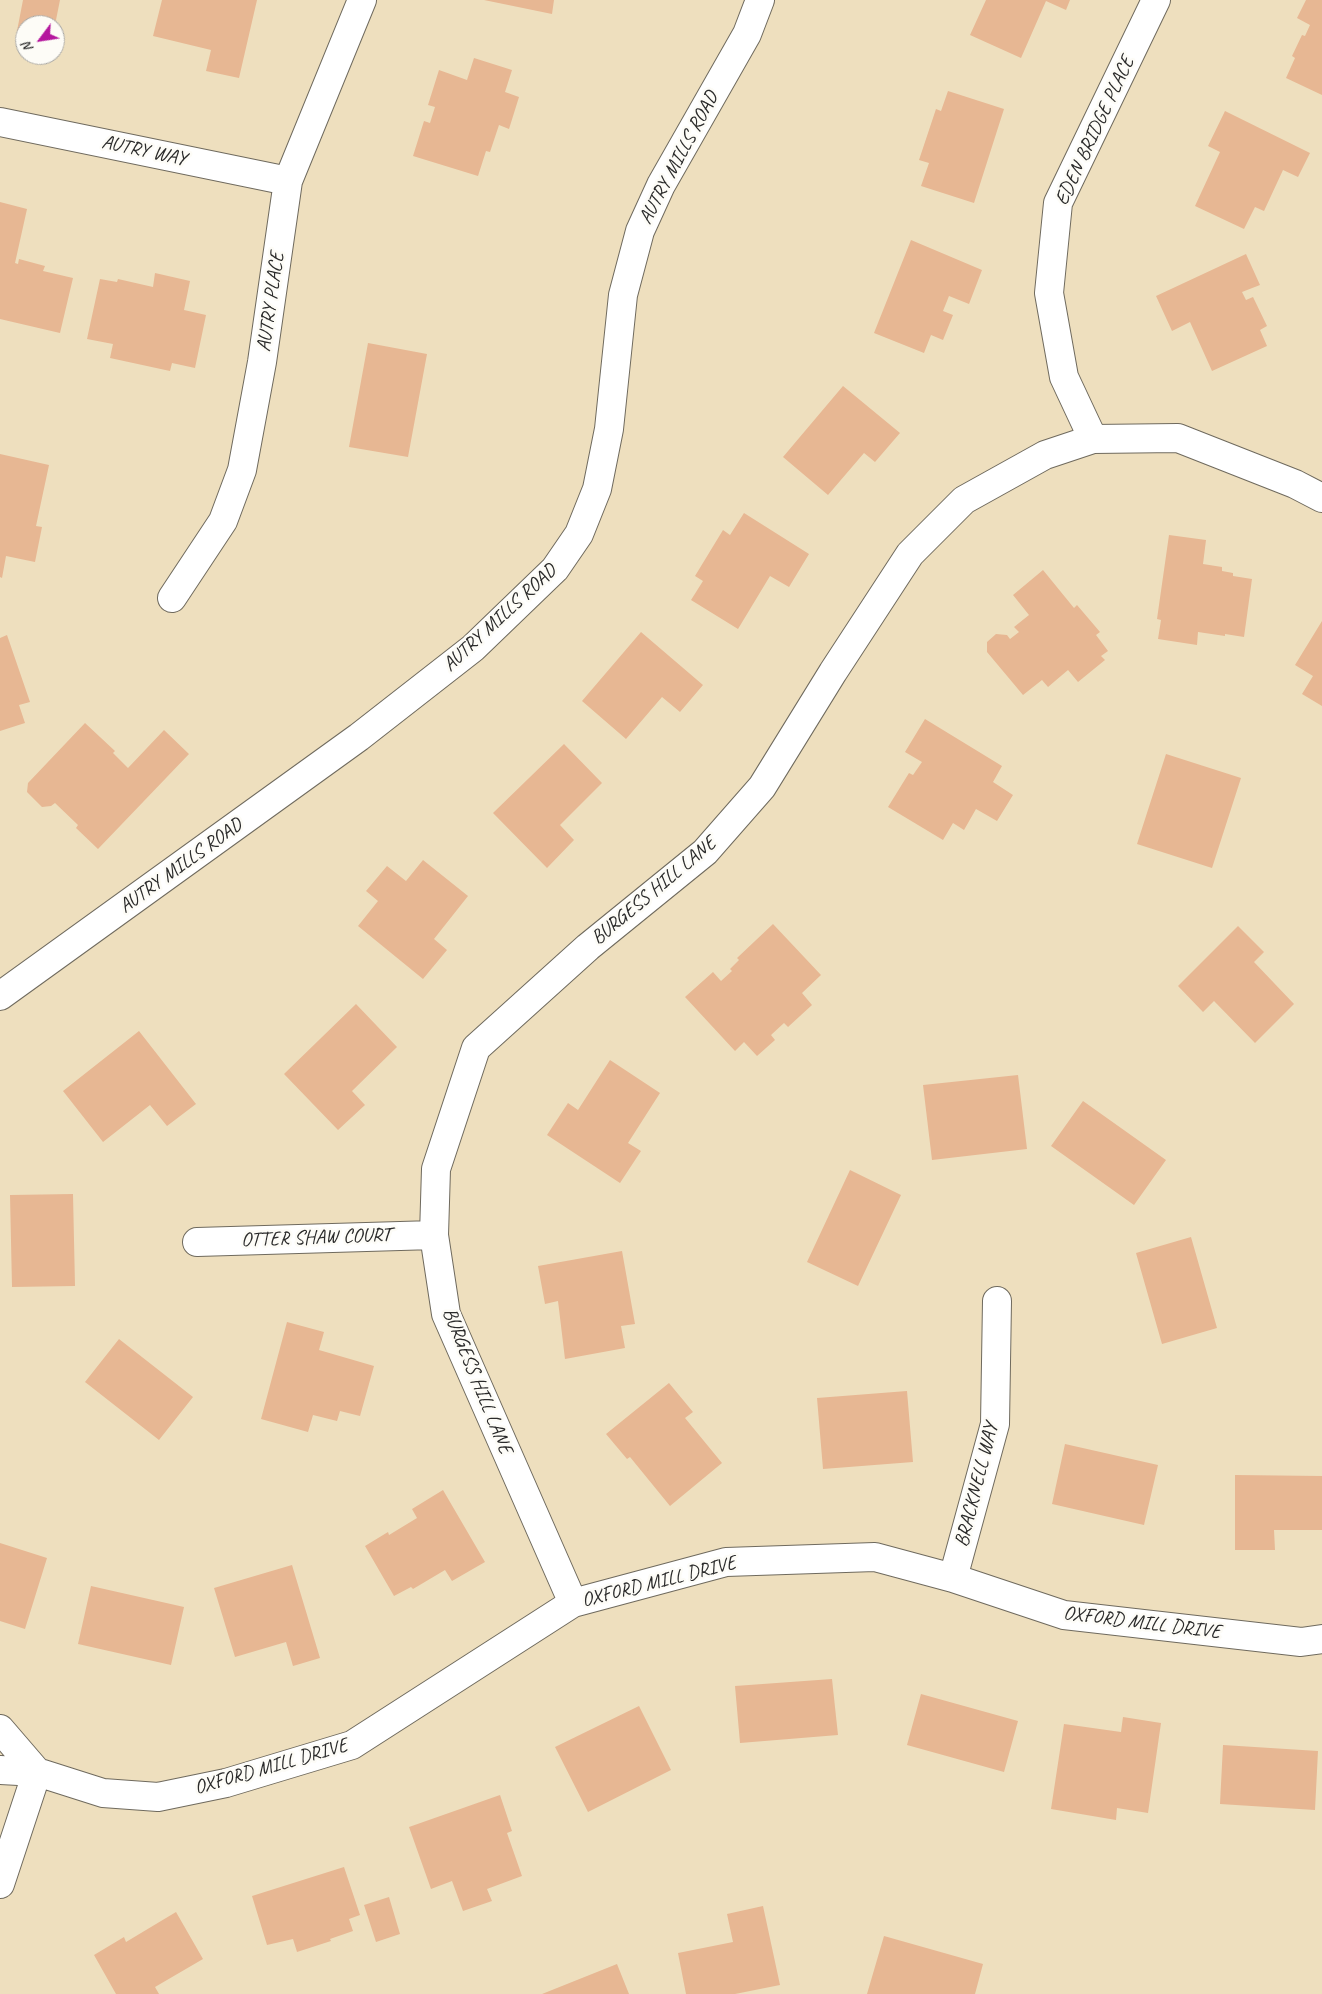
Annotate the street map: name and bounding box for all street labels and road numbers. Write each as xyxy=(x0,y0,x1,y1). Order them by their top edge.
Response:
street label: EDEN BRIDGE PLACE xyxy=(1050,53,1140,209)
street label: AUTRY MILLS ROAD xyxy=(634,88,724,228)
street label: AUTRY WAY xyxy=(100,130,188,172)
street label: AUTRY PLACE xyxy=(252,251,290,353)
street label: AUTRY MILLS ROAD xyxy=(438,559,562,677)
street label: AUTRY MILLS ROAD xyxy=(115,813,247,919)
street label: BURGESS HILL LANE xyxy=(587,832,721,950)
street label: OTTER SHAW COURT xyxy=(241,1223,391,1253)
street label: BURGESS HILL LANE xyxy=(437,1304,517,1458)
street label: BRACKNELL WAY xyxy=(950,1421,1004,1549)
street label: OXFORD MILL DRIVE xyxy=(579,1551,739,1613)
street label: OXFORD MILL DRIVE xyxy=(1062,1601,1222,1645)
street label: OXFORD MILL DRIVE xyxy=(192,1734,350,1800)

